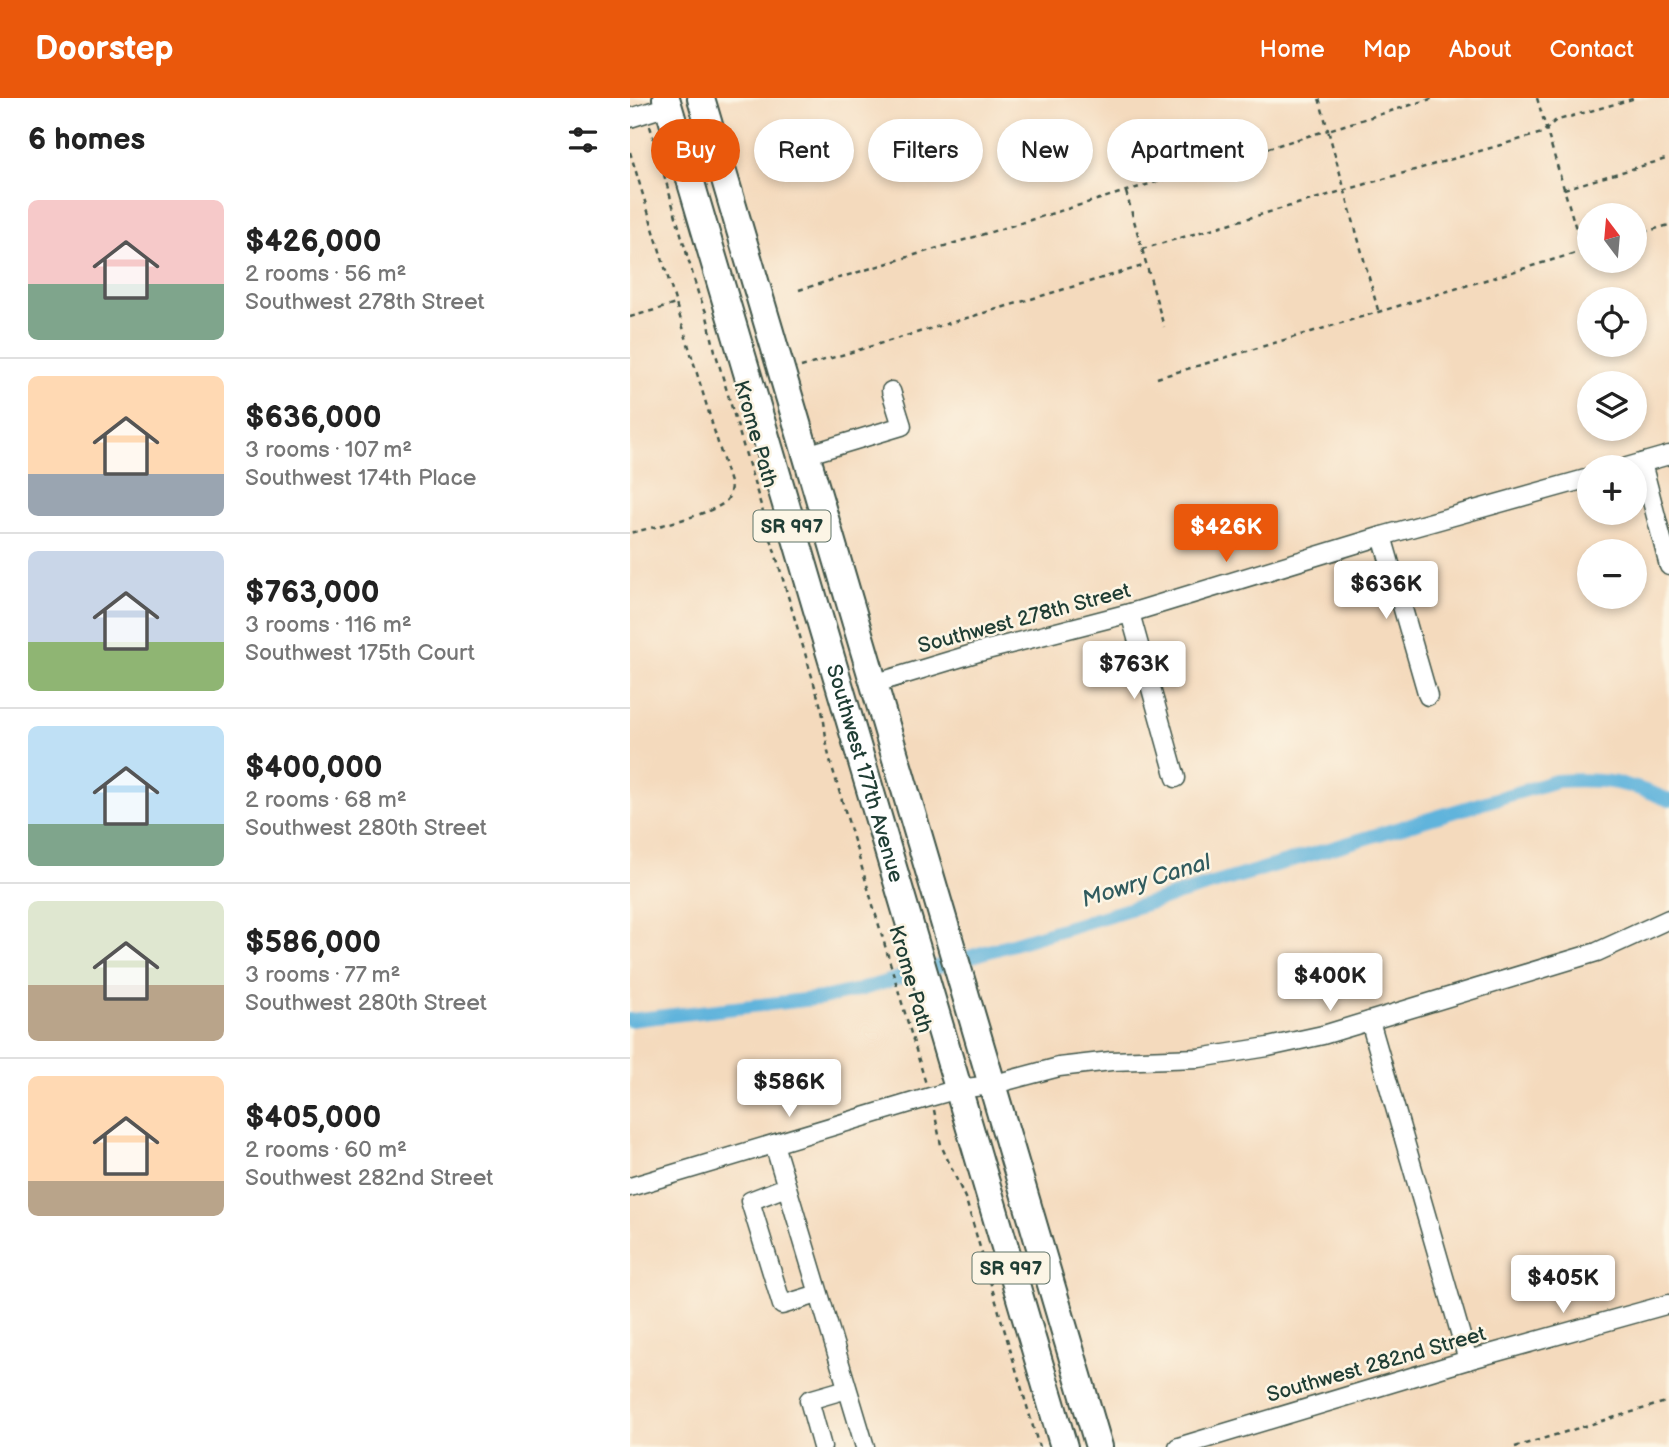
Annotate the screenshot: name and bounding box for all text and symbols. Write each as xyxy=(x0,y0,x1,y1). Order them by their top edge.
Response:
text: Doorstep xyxy=(35,29,173,69)
text: Home xyxy=(1260,35,1325,64)
text: Map xyxy=(1363,35,1411,64)
text: About xyxy=(1449,35,1511,64)
text: Contact xyxy=(1549,35,1634,64)
chip: Buy xyxy=(651,119,740,182)
chip: Rent xyxy=(754,119,854,182)
chip: Filters xyxy=(868,119,983,182)
chip: New xyxy=(997,119,1093,182)
chip: Apartment xyxy=(1107,119,1268,182)
icon: filters xyxy=(564,121,602,159)
text: 6 homes xyxy=(28,122,145,158)
north arrow xyxy=(1577,203,1647,273)
map controls xyxy=(1577,203,1647,609)
text: $426,000 xyxy=(245,224,381,260)
icon: home xyxy=(84,228,168,312)
text: 2 rooms · 56 m² xyxy=(245,260,407,288)
button: locate xyxy=(1577,287,1647,357)
text: Southwest 278th Street xyxy=(245,288,485,316)
button: layers xyxy=(1577,371,1647,441)
street label: Krome Path xyxy=(728,378,783,491)
text: $636,000 xyxy=(245,400,381,436)
icon: home xyxy=(84,404,168,488)
text: 3 rooms · 107 m² xyxy=(245,436,412,464)
button: + xyxy=(1577,455,1647,525)
text: Southwest 174th Place xyxy=(245,464,476,492)
pin: $426K xyxy=(1177,504,1275,564)
road number: SR 997 xyxy=(754,510,830,542)
text: $426K xyxy=(1190,513,1262,541)
button: − xyxy=(1577,539,1647,609)
pin: $636K xyxy=(1337,561,1435,621)
text: $636K xyxy=(1350,570,1422,598)
text: $763,000 xyxy=(245,575,380,611)
street label: Southwest 278th Street xyxy=(915,578,1134,659)
icon: home xyxy=(84,579,168,663)
text: 3 rooms · 116 m² xyxy=(245,611,412,639)
text: Southwest 175th Court xyxy=(245,639,475,667)
pin: $763K xyxy=(1085,642,1183,701)
text: $763K xyxy=(1099,650,1169,678)
street label: Southwest 177th Avenue xyxy=(821,661,909,885)
text: $400,000 xyxy=(245,750,383,786)
icon: home xyxy=(84,754,168,838)
text: 2 rooms · 68 m² xyxy=(245,786,407,814)
text: Southwest 280th Street xyxy=(245,814,487,842)
water label: Mowry Canal xyxy=(1078,848,1215,914)
street label: Krome Path xyxy=(883,923,938,1036)
text: $586,000 xyxy=(245,925,381,961)
icon: home xyxy=(84,929,168,1013)
pin: $400K xyxy=(1281,954,1379,1013)
text: 3 rooms · 77 m² xyxy=(245,961,401,989)
text: $400K xyxy=(1293,962,1367,990)
text: Southwest 280th Street xyxy=(245,989,487,1017)
pin: $586K xyxy=(740,1060,838,1119)
text: $586K xyxy=(753,1068,825,1096)
text: $405,000 xyxy=(245,1100,381,1136)
icon: home xyxy=(84,1104,168,1188)
text: 2 rooms · 60 m² xyxy=(245,1136,407,1164)
text: Southwest 282nd Street xyxy=(245,1164,493,1192)
road number: SR 997 xyxy=(972,1252,1050,1284)
pin: $405K xyxy=(1514,1256,1612,1315)
text: $405K xyxy=(1527,1264,1599,1292)
street label: Southwest 282nd Street xyxy=(1264,1321,1489,1408)

